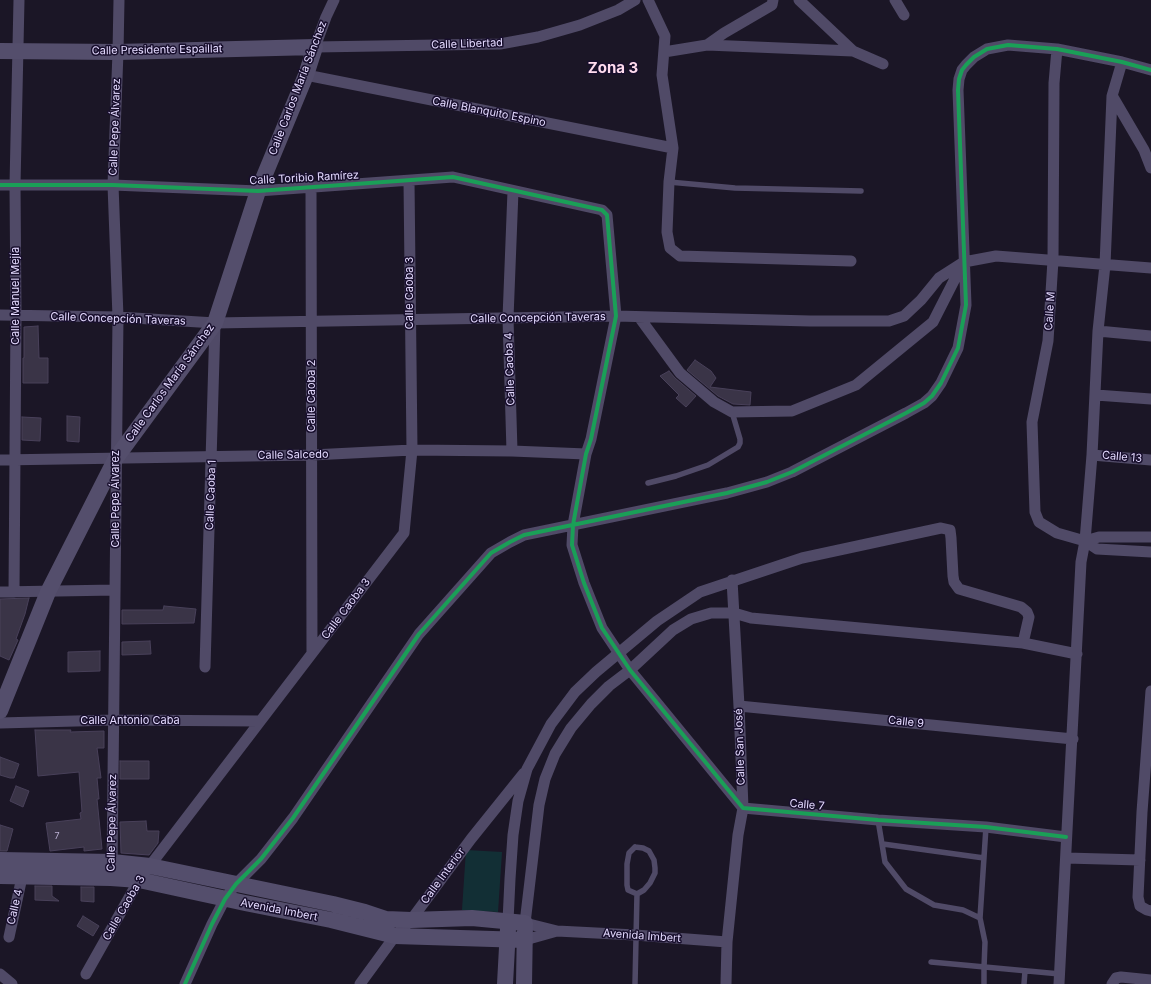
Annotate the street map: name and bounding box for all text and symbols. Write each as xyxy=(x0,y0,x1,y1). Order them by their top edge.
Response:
street label: Calle Carlos María Sánchez xyxy=(266,19,330,157)
street label: Calle Libertad xyxy=(431,36,503,52)
street label: Calle Presidente Espaillat xyxy=(92,42,222,58)
district label: Zona 3 xyxy=(588,59,638,77)
street label: Calle Pepe Álvarez xyxy=(107,78,123,176)
street label: Calle Blanquito Espino xyxy=(431,94,547,130)
street label: Calle Toribio Ramírez xyxy=(249,169,359,187)
street label: Calle Manuel Mejía xyxy=(9,247,23,345)
street label: Calle Caoba 3 xyxy=(403,257,417,329)
street label: Calle M xyxy=(1042,291,1058,331)
street label: Calle Concepción Taveras xyxy=(50,310,186,328)
street label: Calle Concepción Taveras xyxy=(470,310,606,326)
street label: Calle Carlos María Sánchez xyxy=(123,321,217,445)
street label: Calle Caoba 4 xyxy=(502,332,518,406)
street label: Calle Caoba 2 xyxy=(305,360,319,432)
street label: Calle Salcedo xyxy=(257,448,329,462)
street label: Calle 13 xyxy=(1101,449,1143,465)
street label: Calle Pepe Álvarez xyxy=(109,450,123,548)
street label: Calle Caoba 1 xyxy=(203,460,219,530)
street label: Calle Caoba 3 xyxy=(319,576,373,642)
street label: Calle San José xyxy=(732,708,748,786)
street label: Calle Antonio Caba xyxy=(80,714,180,728)
street label: Calle 9 xyxy=(887,714,925,730)
street label: Calle Pepe Álvarez xyxy=(105,774,119,872)
street label: Calle 7 xyxy=(789,797,825,813)
house number: 7 xyxy=(54,831,60,841)
street label: Calle Interior xyxy=(418,845,468,907)
street label: Calle Caoba 3 xyxy=(100,873,148,943)
street label: Calle 4 xyxy=(5,888,25,926)
street label: Avenida Imbert xyxy=(239,896,319,924)
street label: Avenida Imbert xyxy=(603,927,681,945)

